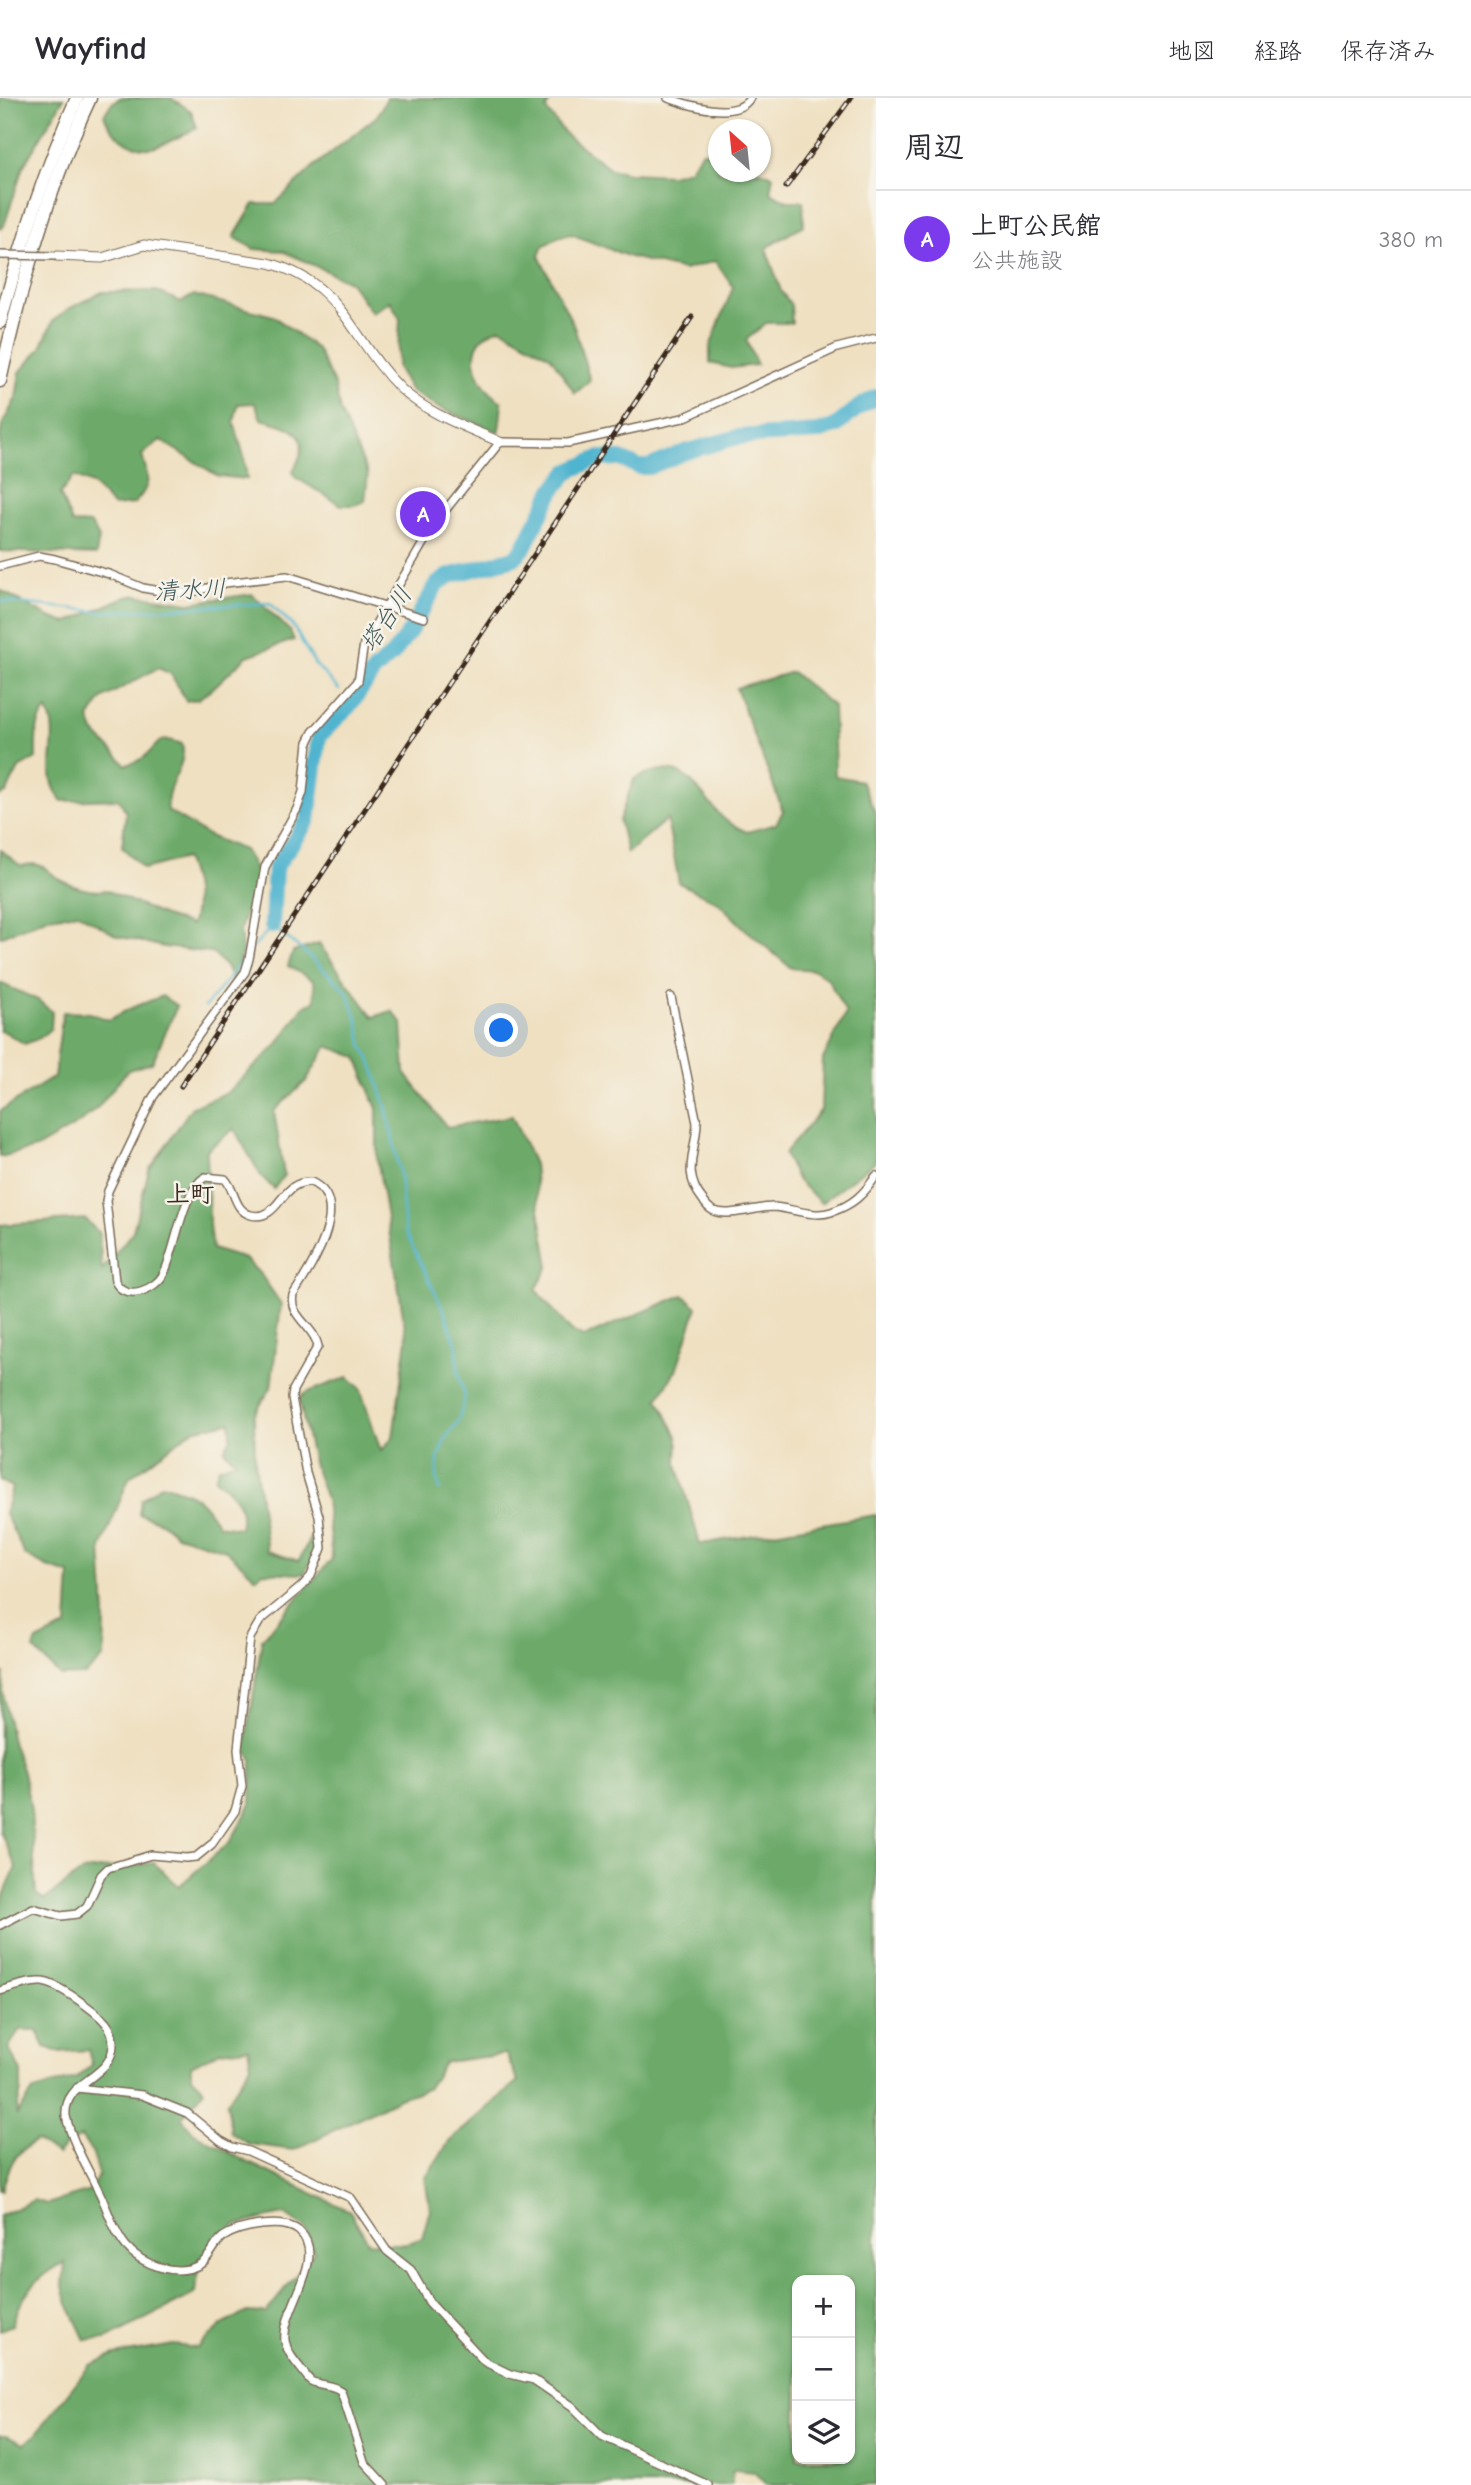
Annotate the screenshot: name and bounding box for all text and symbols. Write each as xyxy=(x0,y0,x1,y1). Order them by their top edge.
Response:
text: Wayfind xyxy=(35,29,147,67)
text: 地図 xyxy=(1168,37,1216,65)
text: 経路 xyxy=(1254,37,1302,65)
text: 保存済み xyxy=(1340,37,1436,65)
north arrow xyxy=(708,119,771,182)
text: 周辺 xyxy=(904,130,964,165)
text: 上町公民館 xyxy=(971,211,1101,241)
text: A xyxy=(921,226,933,253)
text: 380 m xyxy=(1379,226,1443,253)
text: 公共施設 xyxy=(971,247,1063,274)
pin: A xyxy=(400,488,446,540)
water label: 清水川 xyxy=(153,574,227,606)
water label: 塔台川 xyxy=(354,581,418,657)
your location xyxy=(484,1013,518,1047)
district label: 上町 xyxy=(166,1180,214,1208)
map controls xyxy=(792,2275,855,2464)
button: + xyxy=(792,2275,855,2338)
button: − xyxy=(792,2338,855,2401)
button: layers xyxy=(792,2401,855,2464)

